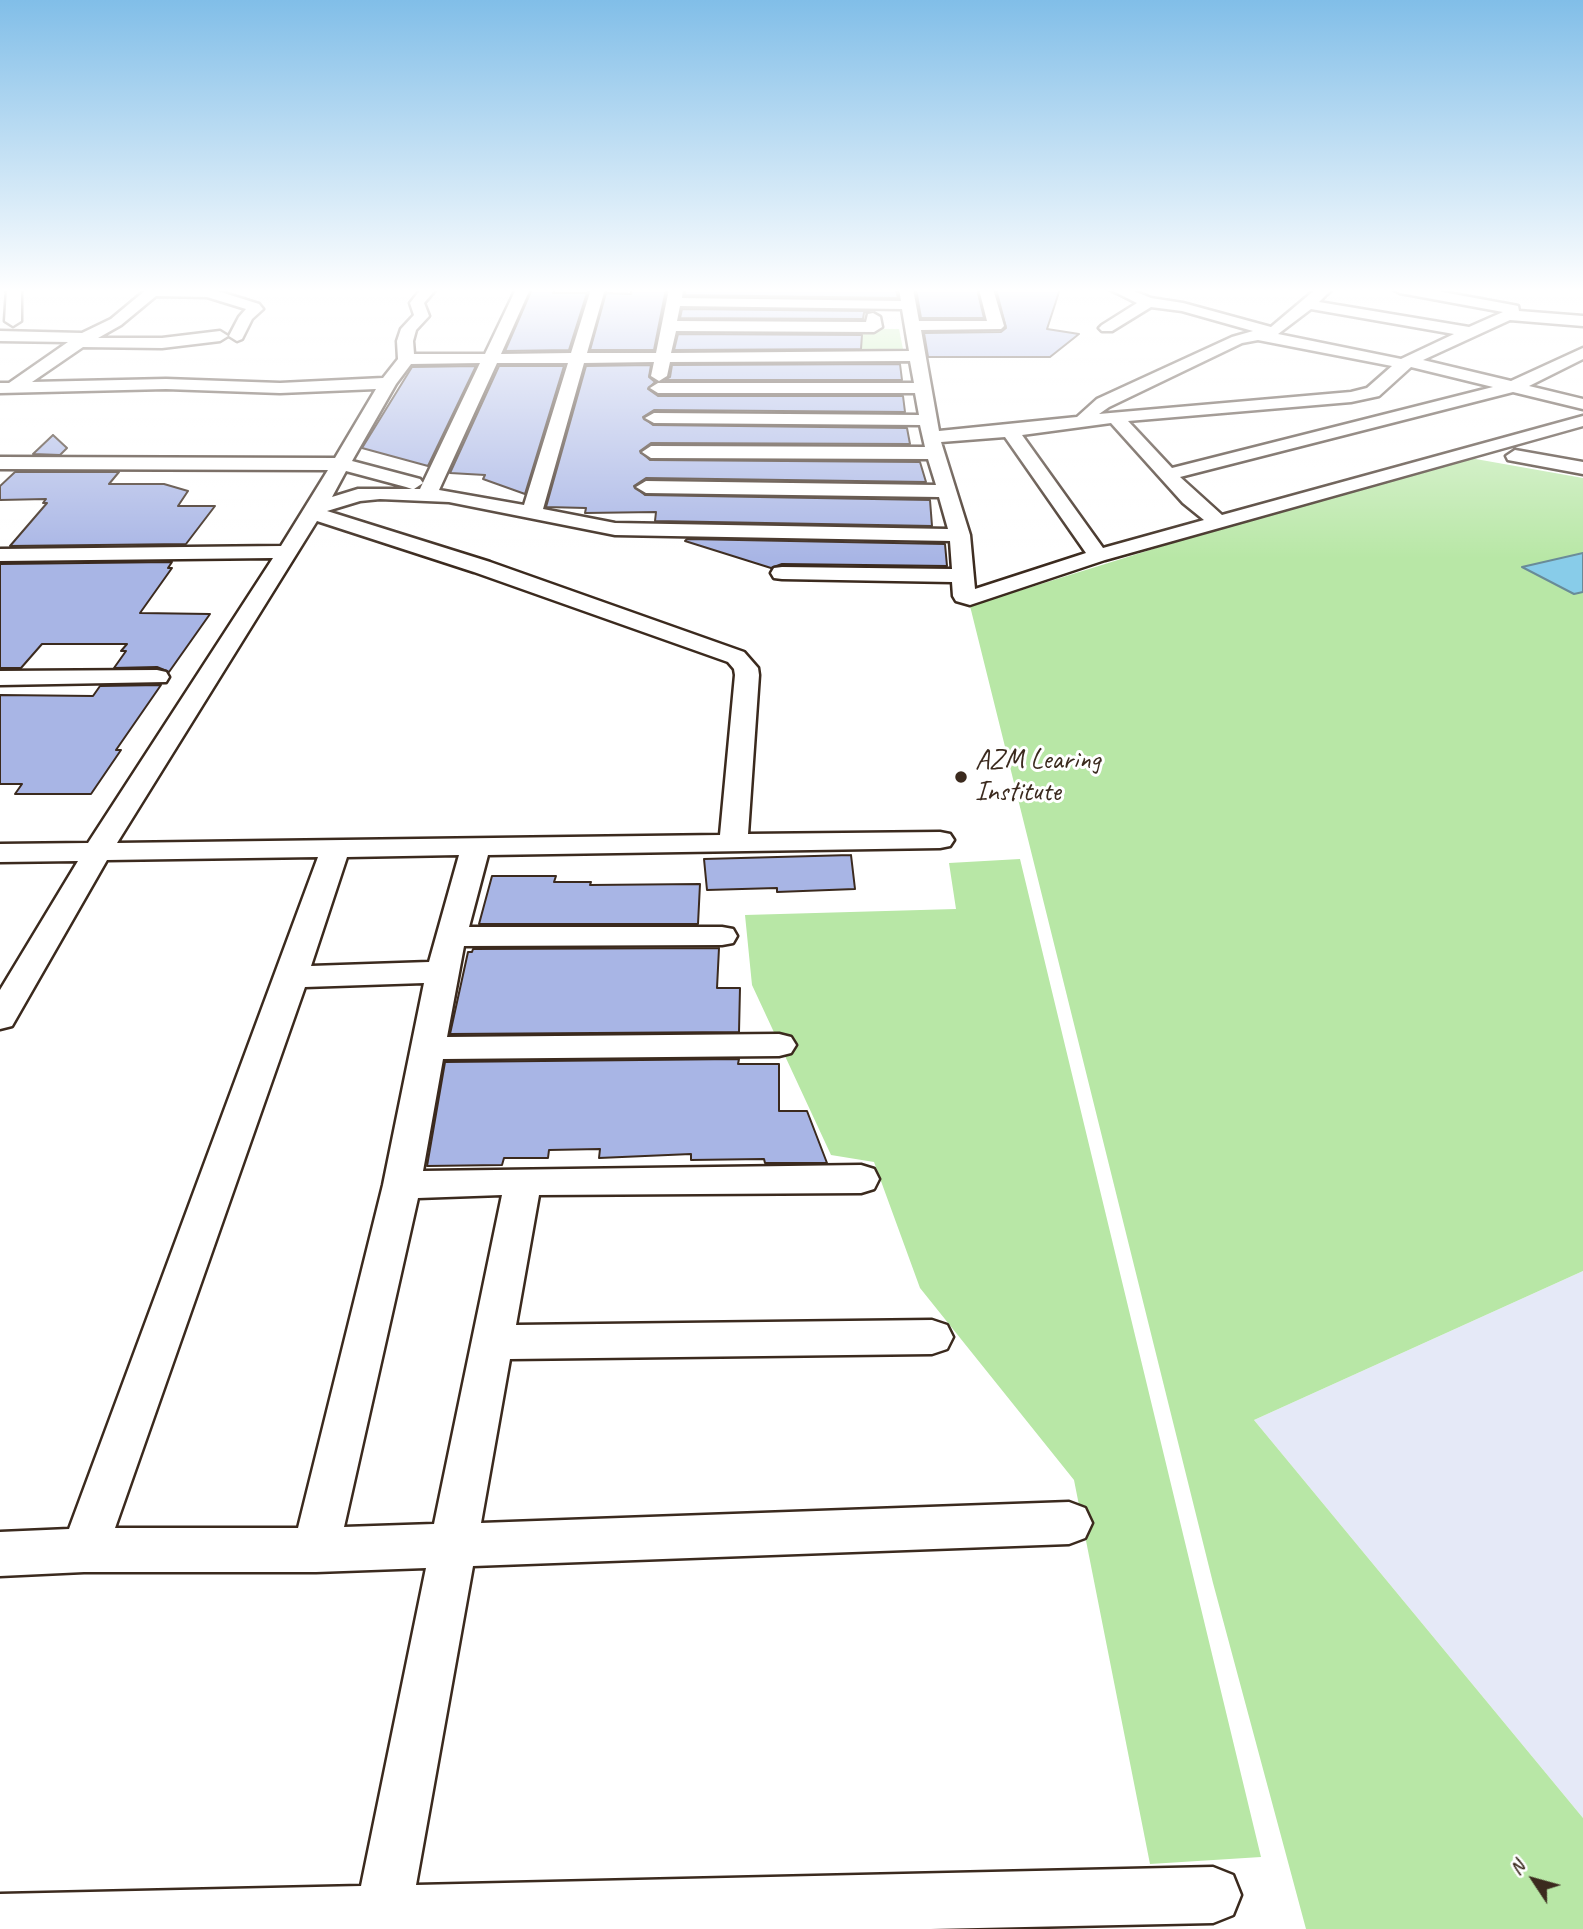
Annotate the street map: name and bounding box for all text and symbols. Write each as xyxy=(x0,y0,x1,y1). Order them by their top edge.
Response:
place label: AZM Learing Institute xyxy=(975,744,1100,810)
marker: AZM Learing Institute xyxy=(953,769,969,785)
north arrow xyxy=(1499,1845,1569,1915)
text: N xyxy=(1504,1856,1530,1879)

